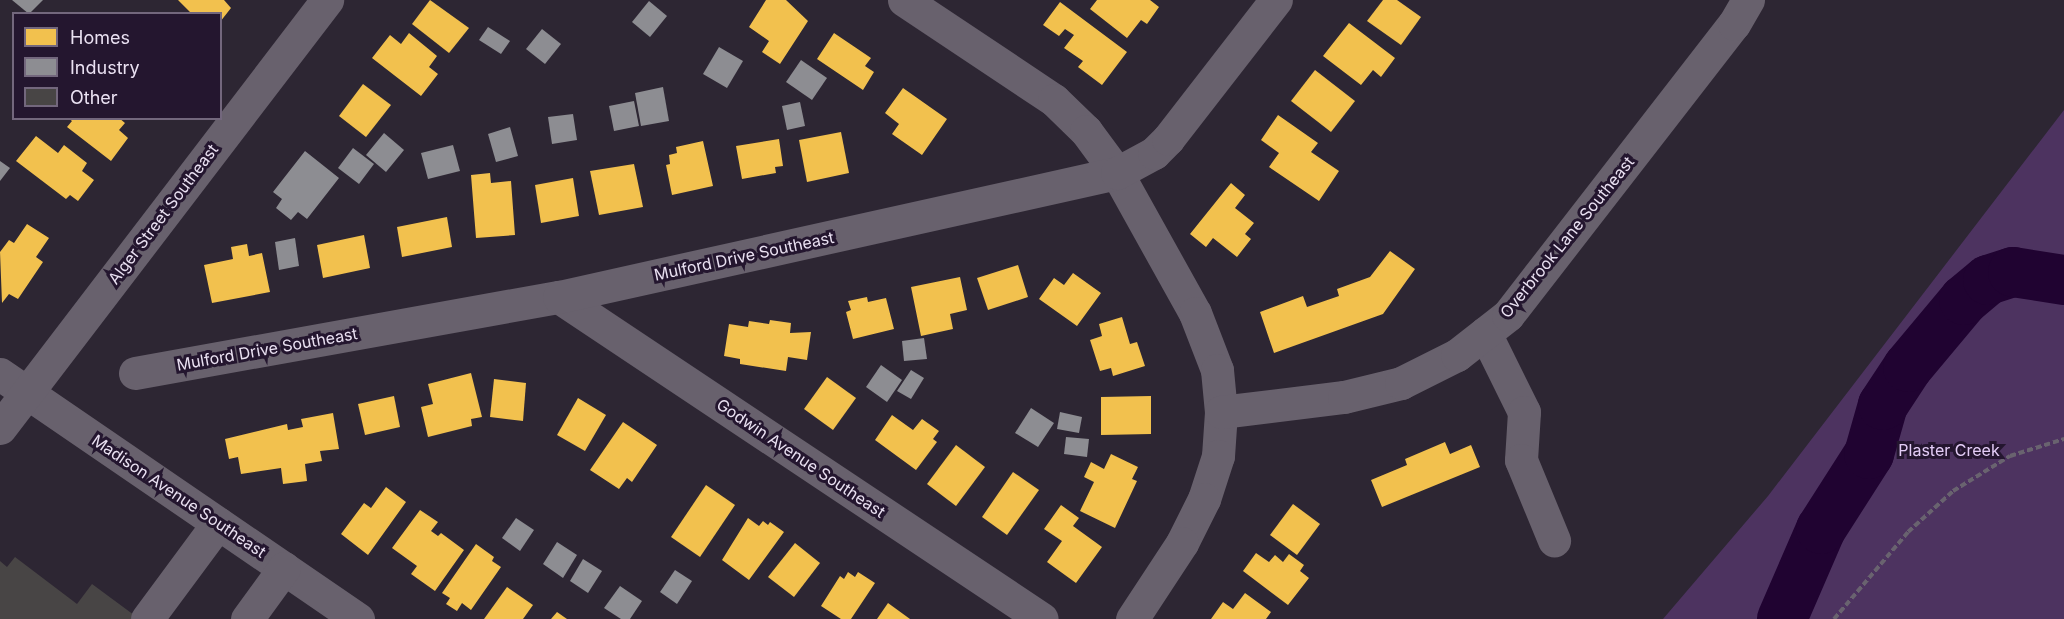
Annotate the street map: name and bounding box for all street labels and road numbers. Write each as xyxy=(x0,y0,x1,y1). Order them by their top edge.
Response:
street label: Alger Street Southeast xyxy=(104,140,222,288)
street label: Overbrook Lane Southeast xyxy=(1496,152,1638,322)
street label: Mulford Drive Southeast xyxy=(652,228,836,284)
street label: Mulford Drive Southeast xyxy=(175,324,359,374)
street label: Godwin Avenue Southeast xyxy=(713,394,889,522)
street label: Madison Avenue Southeast xyxy=(88,430,270,562)

